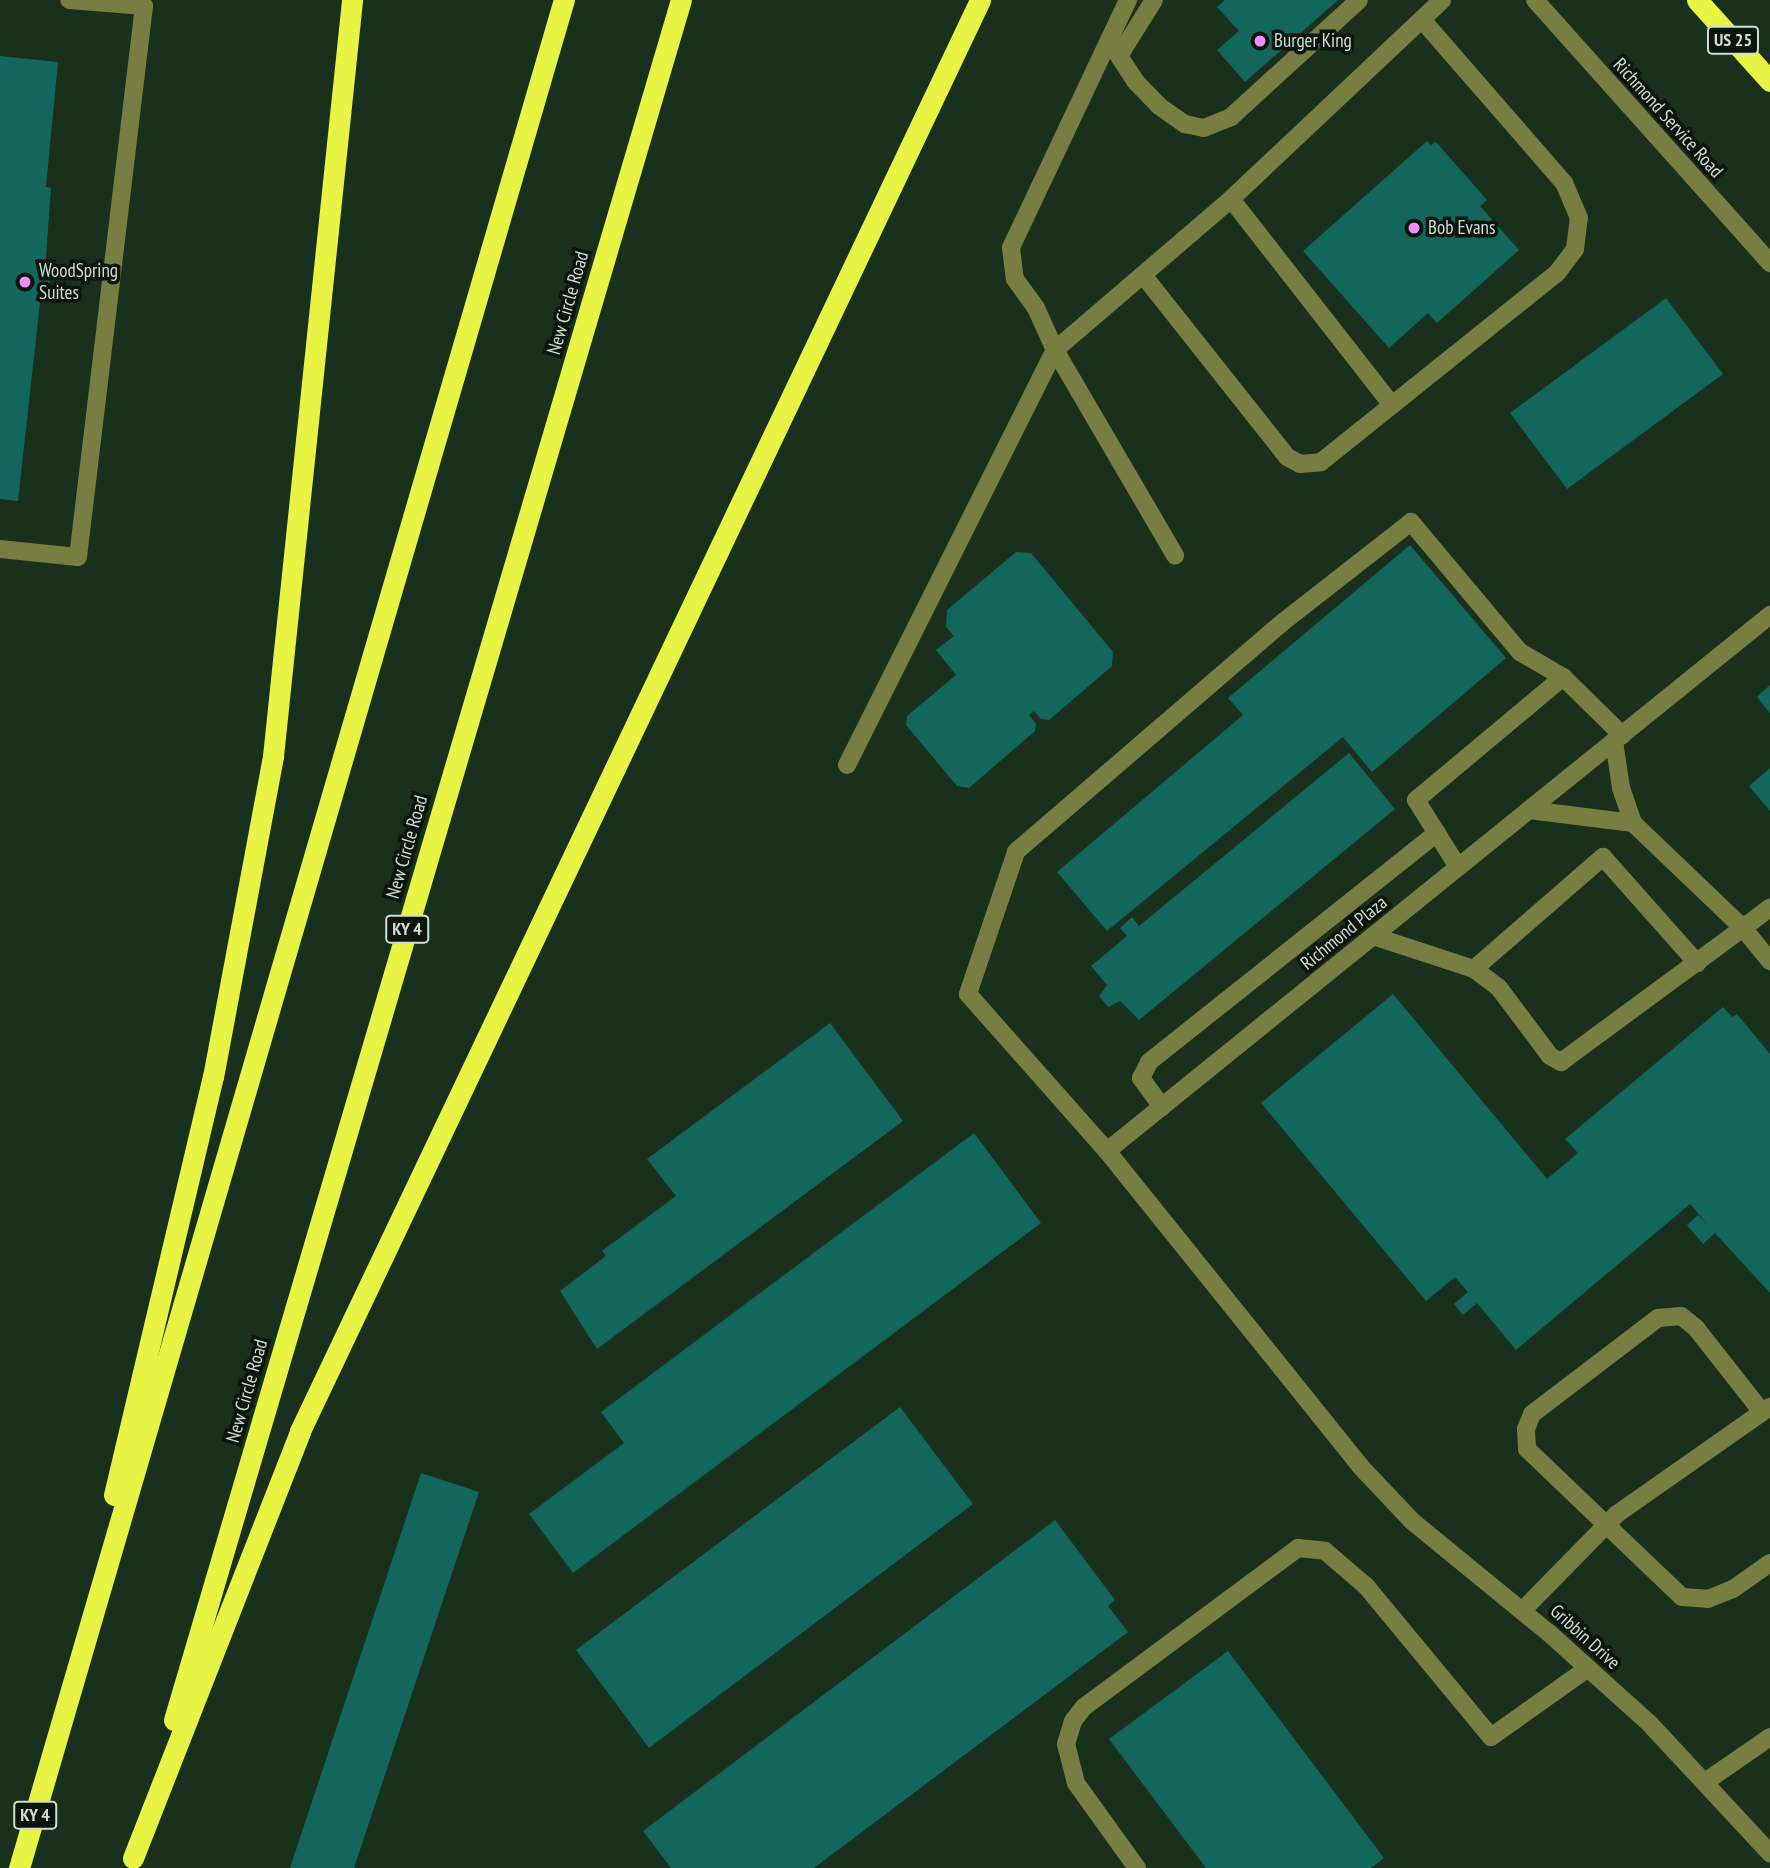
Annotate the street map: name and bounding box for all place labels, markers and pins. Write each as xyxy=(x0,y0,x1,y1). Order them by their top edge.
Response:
place label: Burger King xyxy=(1274,30,1352,52)
marker: Burger King xyxy=(1252,33,1268,49)
place label: Bob Evans xyxy=(1428,217,1495,239)
marker: Bob Evans xyxy=(1406,220,1422,236)
place label: WoodSpring Suites xyxy=(39,260,118,304)
marker: WoodSpring Suites xyxy=(17,274,33,290)

